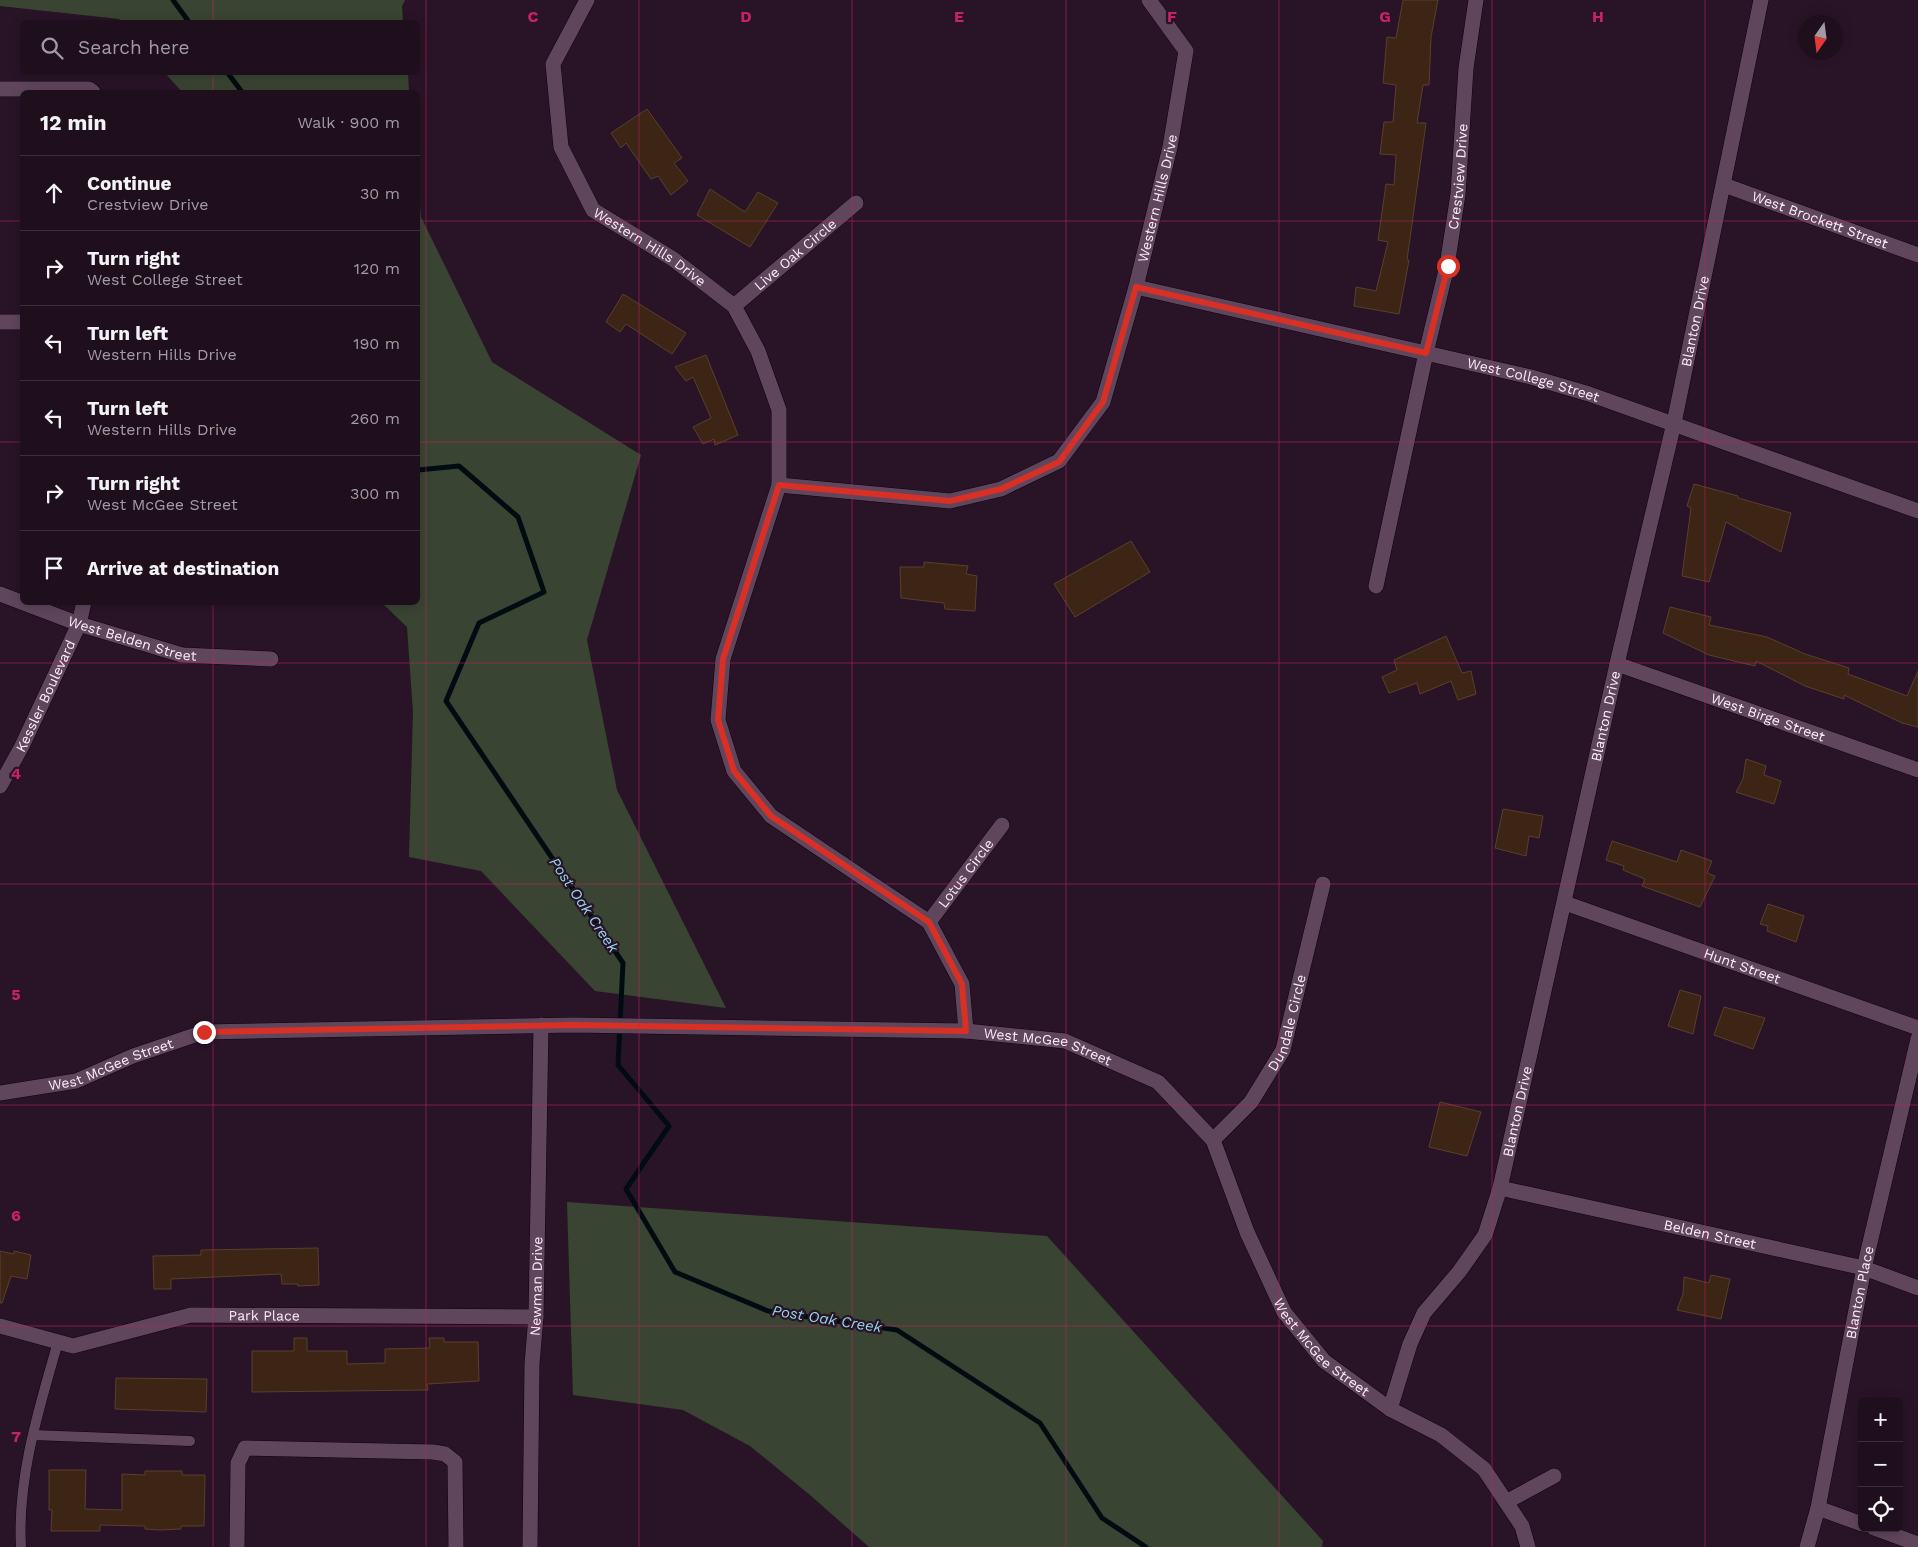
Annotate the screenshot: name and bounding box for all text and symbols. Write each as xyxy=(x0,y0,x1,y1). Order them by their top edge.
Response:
text: C xyxy=(528,7,539,26)
text: D xyxy=(740,7,752,26)
text: E xyxy=(954,7,964,26)
text: F xyxy=(1167,7,1177,26)
text: G xyxy=(1379,7,1391,26)
text: H xyxy=(1592,7,1604,26)
north arrow xyxy=(1798,15,1843,60)
search box xyxy=(20,20,420,75)
icon: search xyxy=(38,34,66,62)
text: Search here xyxy=(78,36,189,59)
text: 12 min xyxy=(40,110,106,135)
text: Walk · 900 m xyxy=(298,113,400,132)
street label: Crestview Drive xyxy=(1445,123,1470,231)
street label: Western Hills Drive xyxy=(1134,133,1180,264)
text: Continue xyxy=(87,172,171,195)
icon: ahead xyxy=(40,179,68,207)
text: 30 m xyxy=(360,184,400,203)
street label: West Brockett Street xyxy=(1750,188,1890,252)
text: Crestview Drive xyxy=(87,195,209,214)
street label: Western Hills Drive xyxy=(590,204,709,289)
street label: Live Oak Circle xyxy=(751,215,839,293)
text: Turn right xyxy=(87,247,180,270)
icon: right xyxy=(40,254,68,282)
route start xyxy=(1437,255,1460,278)
text: 120 m xyxy=(354,259,400,278)
text: West College Street xyxy=(87,270,243,289)
street label: Blanton Drive xyxy=(1678,274,1712,368)
text: Turn left xyxy=(87,322,168,345)
icon: left xyxy=(40,329,68,357)
text: 190 m xyxy=(353,334,400,353)
text: Western Hills Drive xyxy=(87,345,237,364)
street label: West College Street xyxy=(1466,355,1602,405)
text: Turn left xyxy=(87,397,168,420)
icon: left xyxy=(40,404,68,432)
text: 260 m xyxy=(350,409,400,428)
text: Western Hills Drive xyxy=(87,420,237,439)
text: Turn right xyxy=(87,472,180,495)
icon: right xyxy=(40,479,68,507)
text: 300 m xyxy=(350,484,400,503)
text: West McGee Street xyxy=(87,495,238,514)
icon: arrive xyxy=(40,554,68,582)
text: Arrive at destination xyxy=(87,557,279,580)
street label: West Belden Street xyxy=(66,613,197,664)
street label: Kessler Boulevard xyxy=(12,637,78,755)
street label: Blanton Drive xyxy=(1587,669,1623,763)
street label: West Birge Street xyxy=(1709,690,1827,745)
text: 4 xyxy=(11,764,21,783)
street label: Lotus Circle xyxy=(935,836,997,911)
water label: Post Oak Creek xyxy=(546,854,623,957)
street label: Hunt Street xyxy=(1702,945,1783,987)
street label: Dundale Circle xyxy=(1264,973,1309,1074)
text: 5 xyxy=(11,985,21,1004)
route end xyxy=(193,1021,216,1044)
street label: West McGee Street xyxy=(983,1025,1114,1069)
street label: West McGee Street xyxy=(47,1035,175,1093)
street label: Blanton Drive xyxy=(1499,1064,1535,1158)
text: 6 xyxy=(11,1206,21,1225)
street label: Belden Street xyxy=(1662,1216,1758,1252)
street label: Newman Drive xyxy=(526,1236,545,1336)
street label: Blanton Place xyxy=(1843,1244,1877,1340)
street label: West McGee Street xyxy=(1271,1295,1373,1399)
water label: Post Oak Creek xyxy=(771,1301,884,1337)
street label: Park Place xyxy=(229,1307,300,1324)
map controls xyxy=(1858,1397,1903,1532)
button: + xyxy=(1858,1397,1903,1442)
text: 7 xyxy=(11,1427,21,1446)
button: − xyxy=(1858,1442,1903,1487)
button: locate xyxy=(1858,1487,1903,1532)

